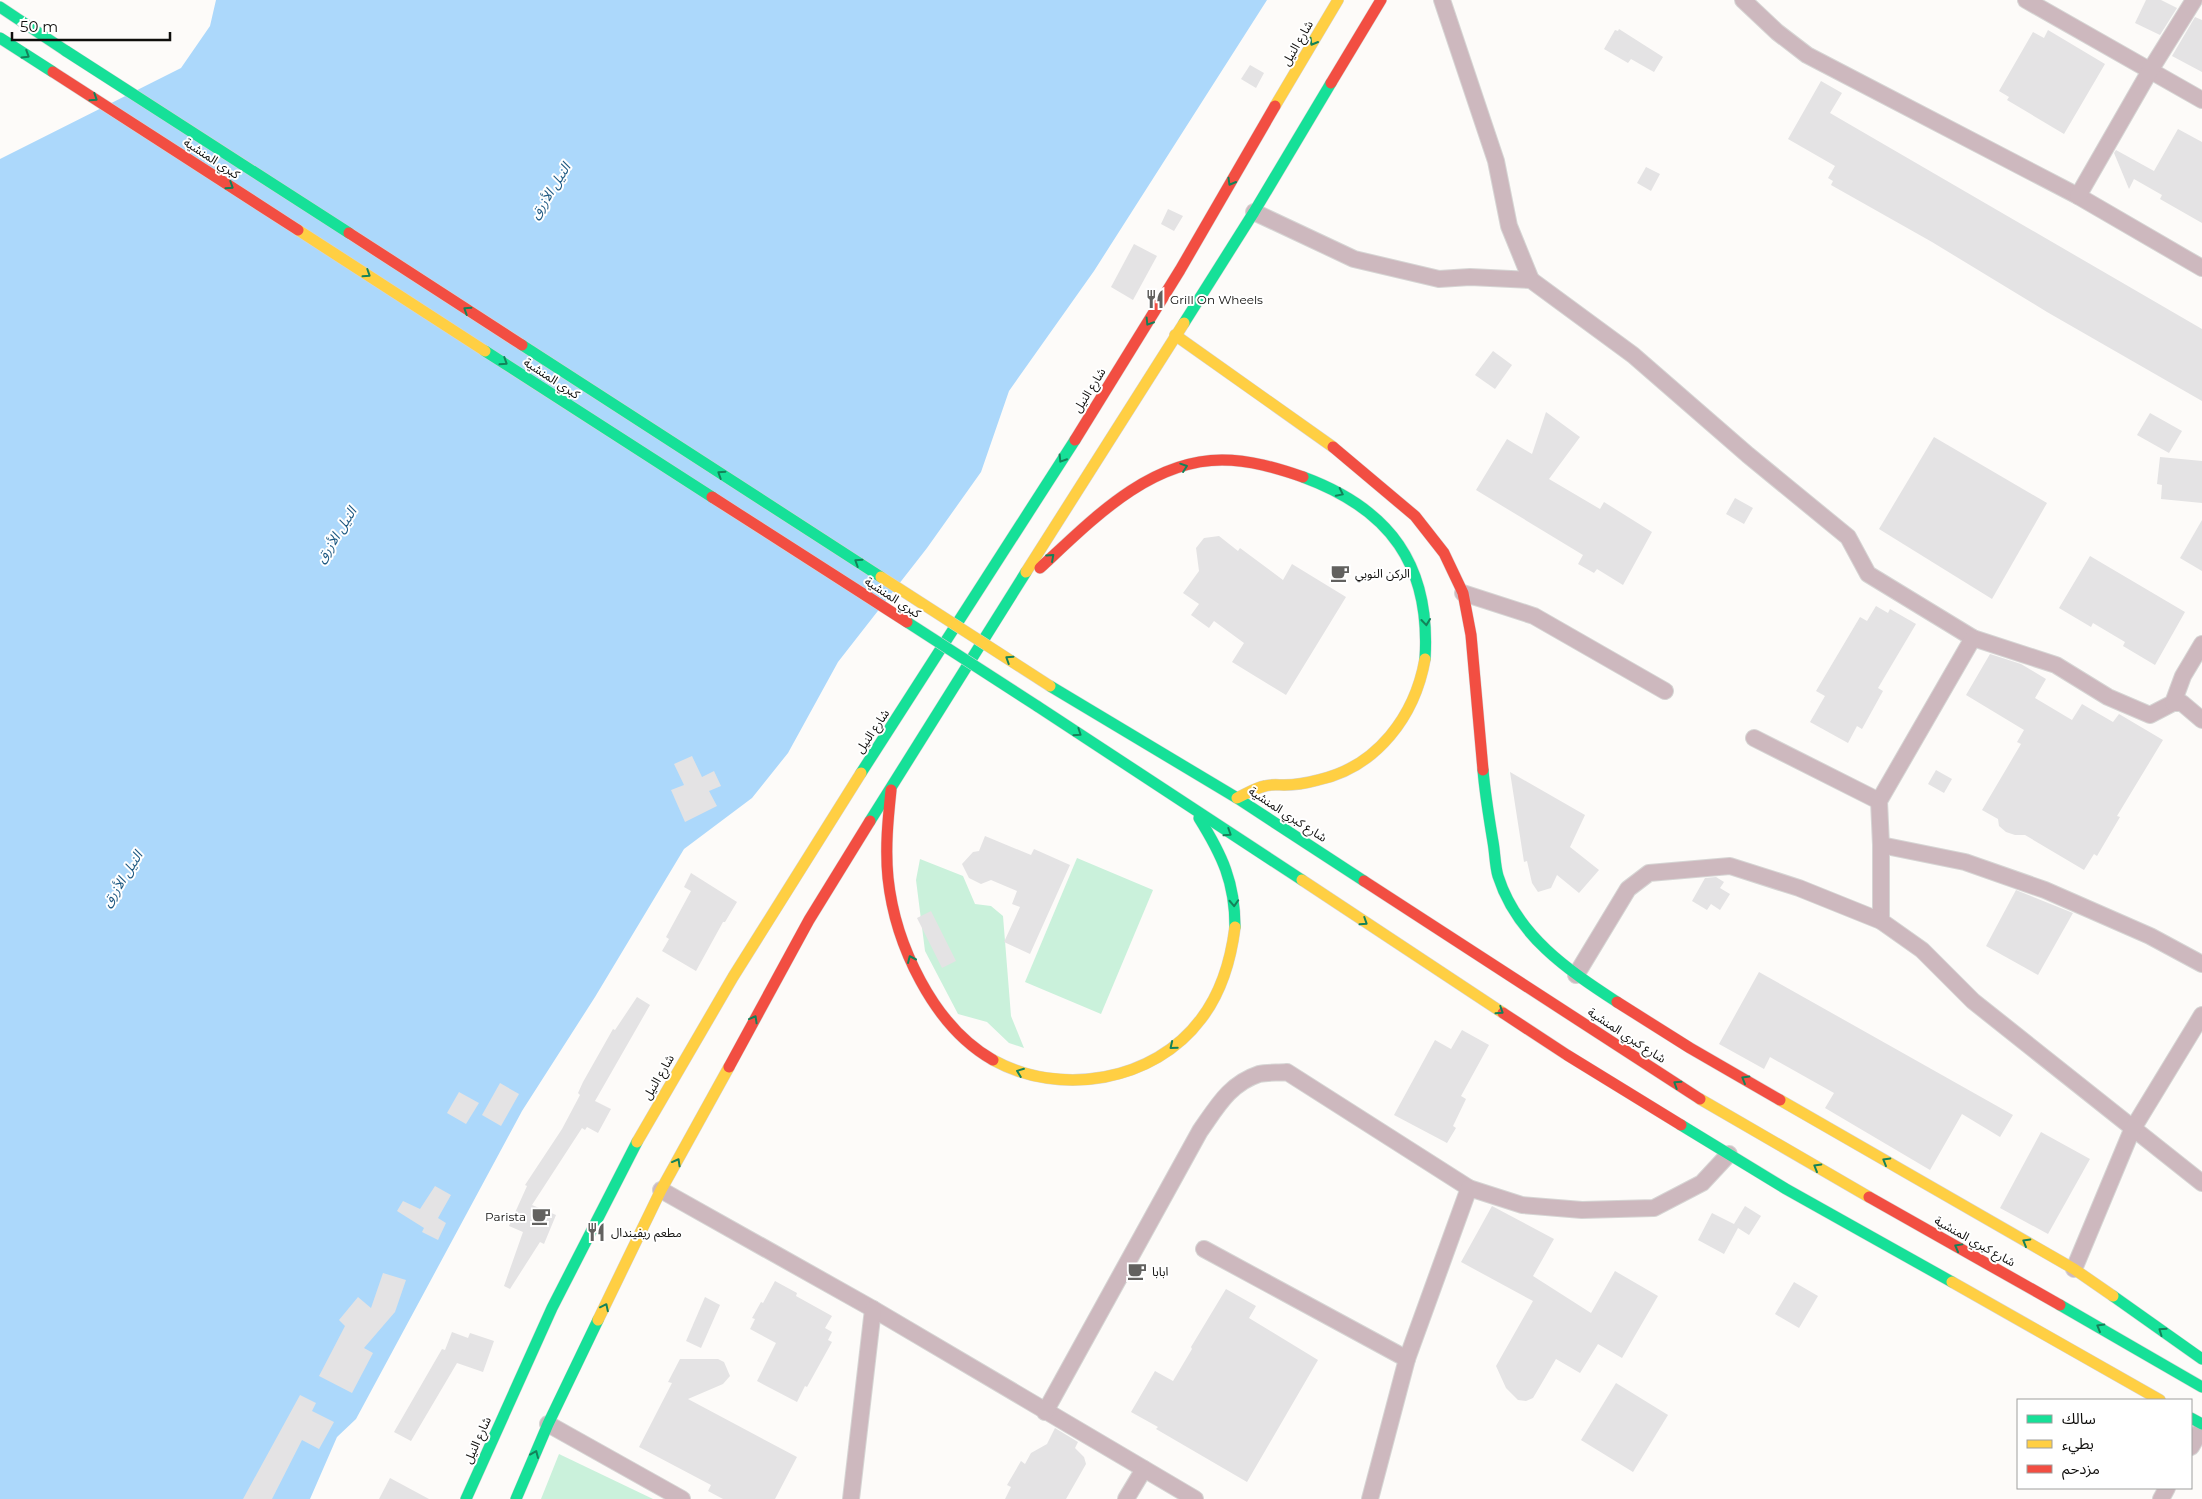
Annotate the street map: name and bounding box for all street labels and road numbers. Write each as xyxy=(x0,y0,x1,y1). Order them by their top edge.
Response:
street label: شارع النيل xyxy=(1278,18,1318,69)
street label: كبري المنشية xyxy=(180,134,244,185)
street label: كبري المنشية xyxy=(520,354,584,405)
street label: شارع النيل xyxy=(1069,365,1110,416)
street label: كبري المنشية xyxy=(861,573,925,624)
street label: شارع النيل xyxy=(852,706,894,757)
street label: شارع كبري المنشية xyxy=(1245,783,1330,847)
street label: شارع كبري المنشية xyxy=(1584,1004,1669,1068)
street label: شارع النيل xyxy=(639,1052,679,1103)
street label: شارع كبري المنشية xyxy=(1931,1213,2018,1272)
street label: شارع النيل xyxy=(460,1414,496,1467)

